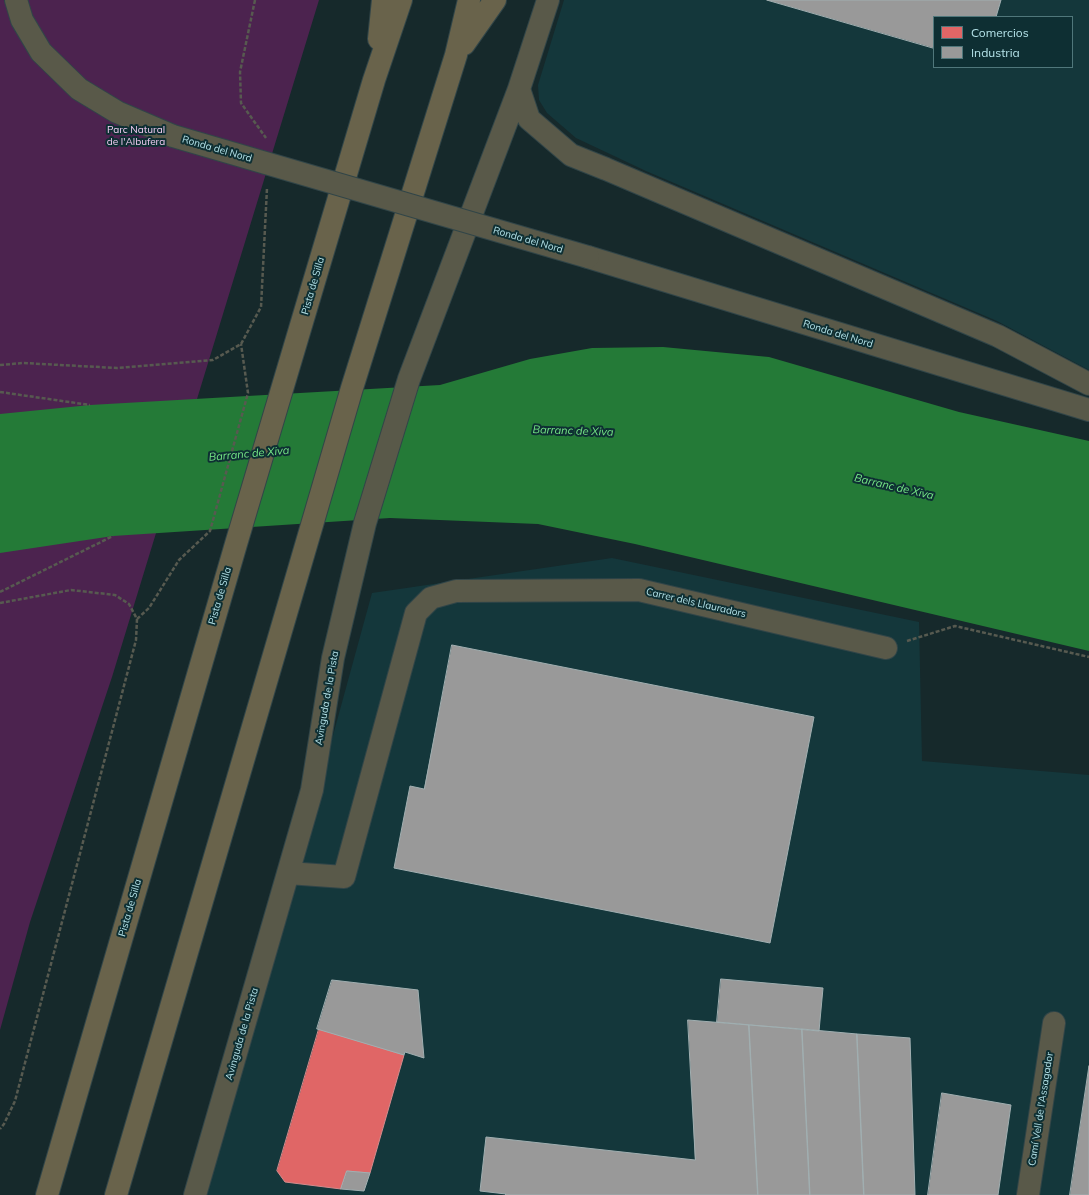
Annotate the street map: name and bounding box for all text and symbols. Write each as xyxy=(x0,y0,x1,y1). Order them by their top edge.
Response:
legend xyxy=(933,16,1073,68)
text: Comercios xyxy=(971,25,1029,40)
text: Industria xyxy=(971,45,1020,60)
park label: Parc Natural de l'Albufera xyxy=(107,124,165,148)
street label: Ronda del Nord xyxy=(181,133,253,165)
street label: Ronda del Nord xyxy=(492,224,564,256)
street label: Pista de Silla xyxy=(299,256,327,316)
street label: Ronda del Nord xyxy=(802,318,874,350)
water label: Barranc de Xiva xyxy=(532,423,614,439)
water label: Barranc de Xiva xyxy=(208,444,290,464)
water label: Barranc de Xiva xyxy=(853,471,935,503)
street label: Pista de Silla xyxy=(206,566,234,626)
street label: Carrer dels Llauradors xyxy=(645,586,747,620)
street label: Avinguda de la Pista xyxy=(313,650,341,746)
street label: Pista de Silla xyxy=(116,878,144,938)
street label: Avinguda de la Pista xyxy=(223,987,261,1081)
street label: Camí Vell de l'Assagador xyxy=(1026,1051,1056,1167)

